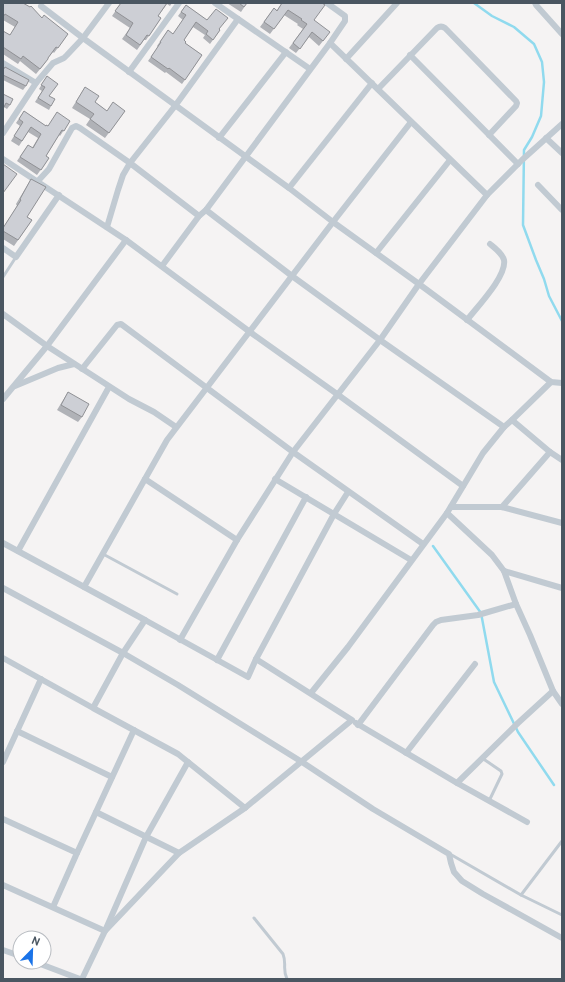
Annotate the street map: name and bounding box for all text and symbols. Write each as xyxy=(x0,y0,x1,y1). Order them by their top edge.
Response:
north arrow xyxy=(12,930,52,970)
text: N xyxy=(29,934,42,950)

